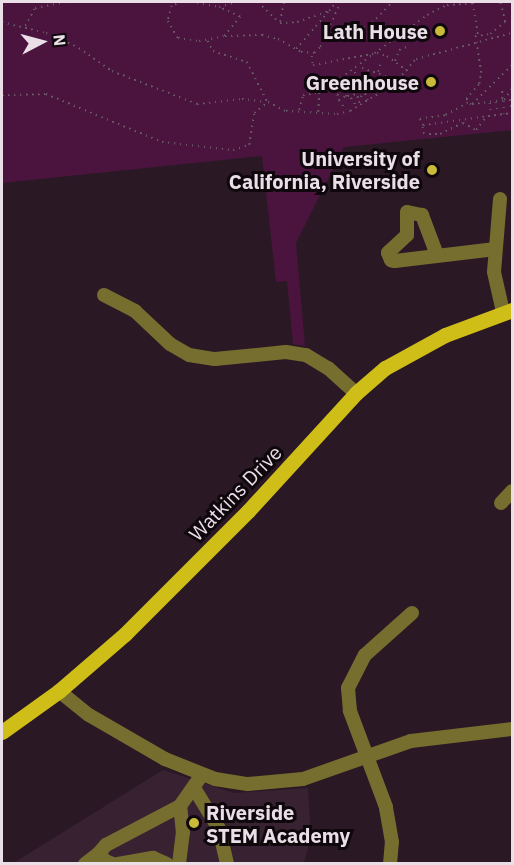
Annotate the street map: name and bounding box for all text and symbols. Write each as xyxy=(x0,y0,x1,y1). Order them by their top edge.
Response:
north arrow xyxy=(12,12,72,72)
place label: Lath House xyxy=(323,19,428,43)
marker: Lath House xyxy=(433,24,447,38)
text: N xyxy=(49,33,70,47)
place label: Greenhouse xyxy=(306,70,419,94)
marker: Greenhouse xyxy=(424,75,438,89)
place label: University of California, Riverside xyxy=(229,146,420,193)
marker: University of California, Riverside xyxy=(425,163,439,177)
street label: Watkins Drive xyxy=(184,440,286,546)
place label: Riverside STEM Academy xyxy=(206,800,350,847)
marker: Riverside STEM Academy xyxy=(187,816,201,830)

